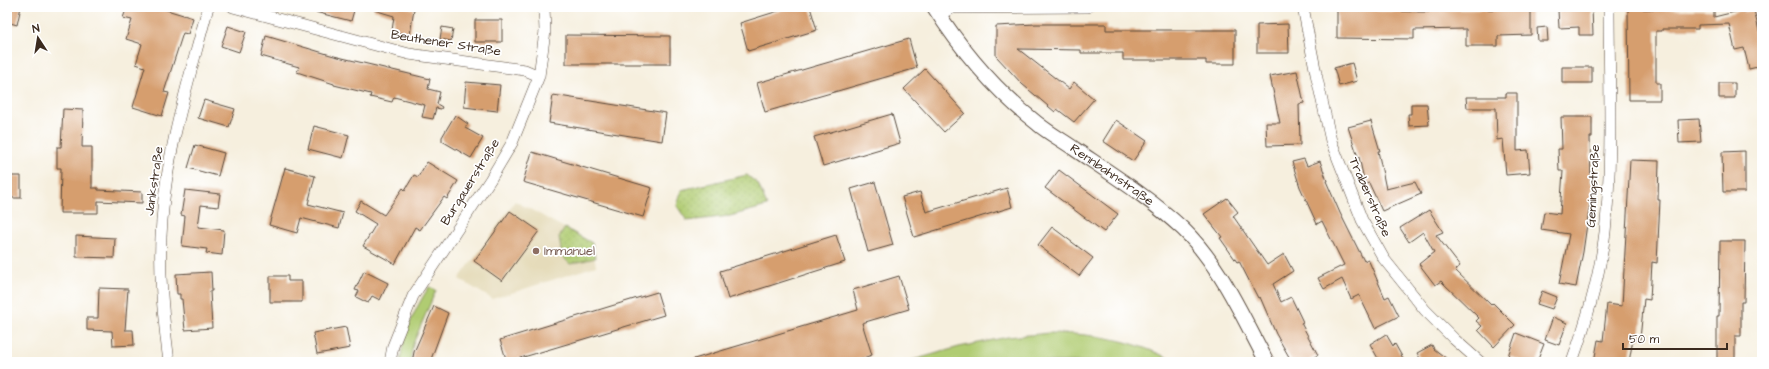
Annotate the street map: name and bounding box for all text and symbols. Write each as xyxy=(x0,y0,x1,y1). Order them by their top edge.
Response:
north arrow xyxy=(18,18,58,58)
text: N xyxy=(31,21,41,37)
street label: Beuthener Straße xyxy=(390,25,502,61)
street label: Burgauerstraße xyxy=(436,135,505,229)
street label: Rennbahnstraße xyxy=(1066,140,1158,210)
street label: Gemingstraße xyxy=(1582,144,1605,228)
street label: Jankstraße xyxy=(140,145,168,217)
street label: Traberstraße xyxy=(1344,154,1396,240)
place label: Immanuel xyxy=(544,242,595,260)
marker: Immanuel xyxy=(531,246,541,256)
scale bar xyxy=(1623,325,1727,351)
text: 50 m xyxy=(1629,331,1660,348)

